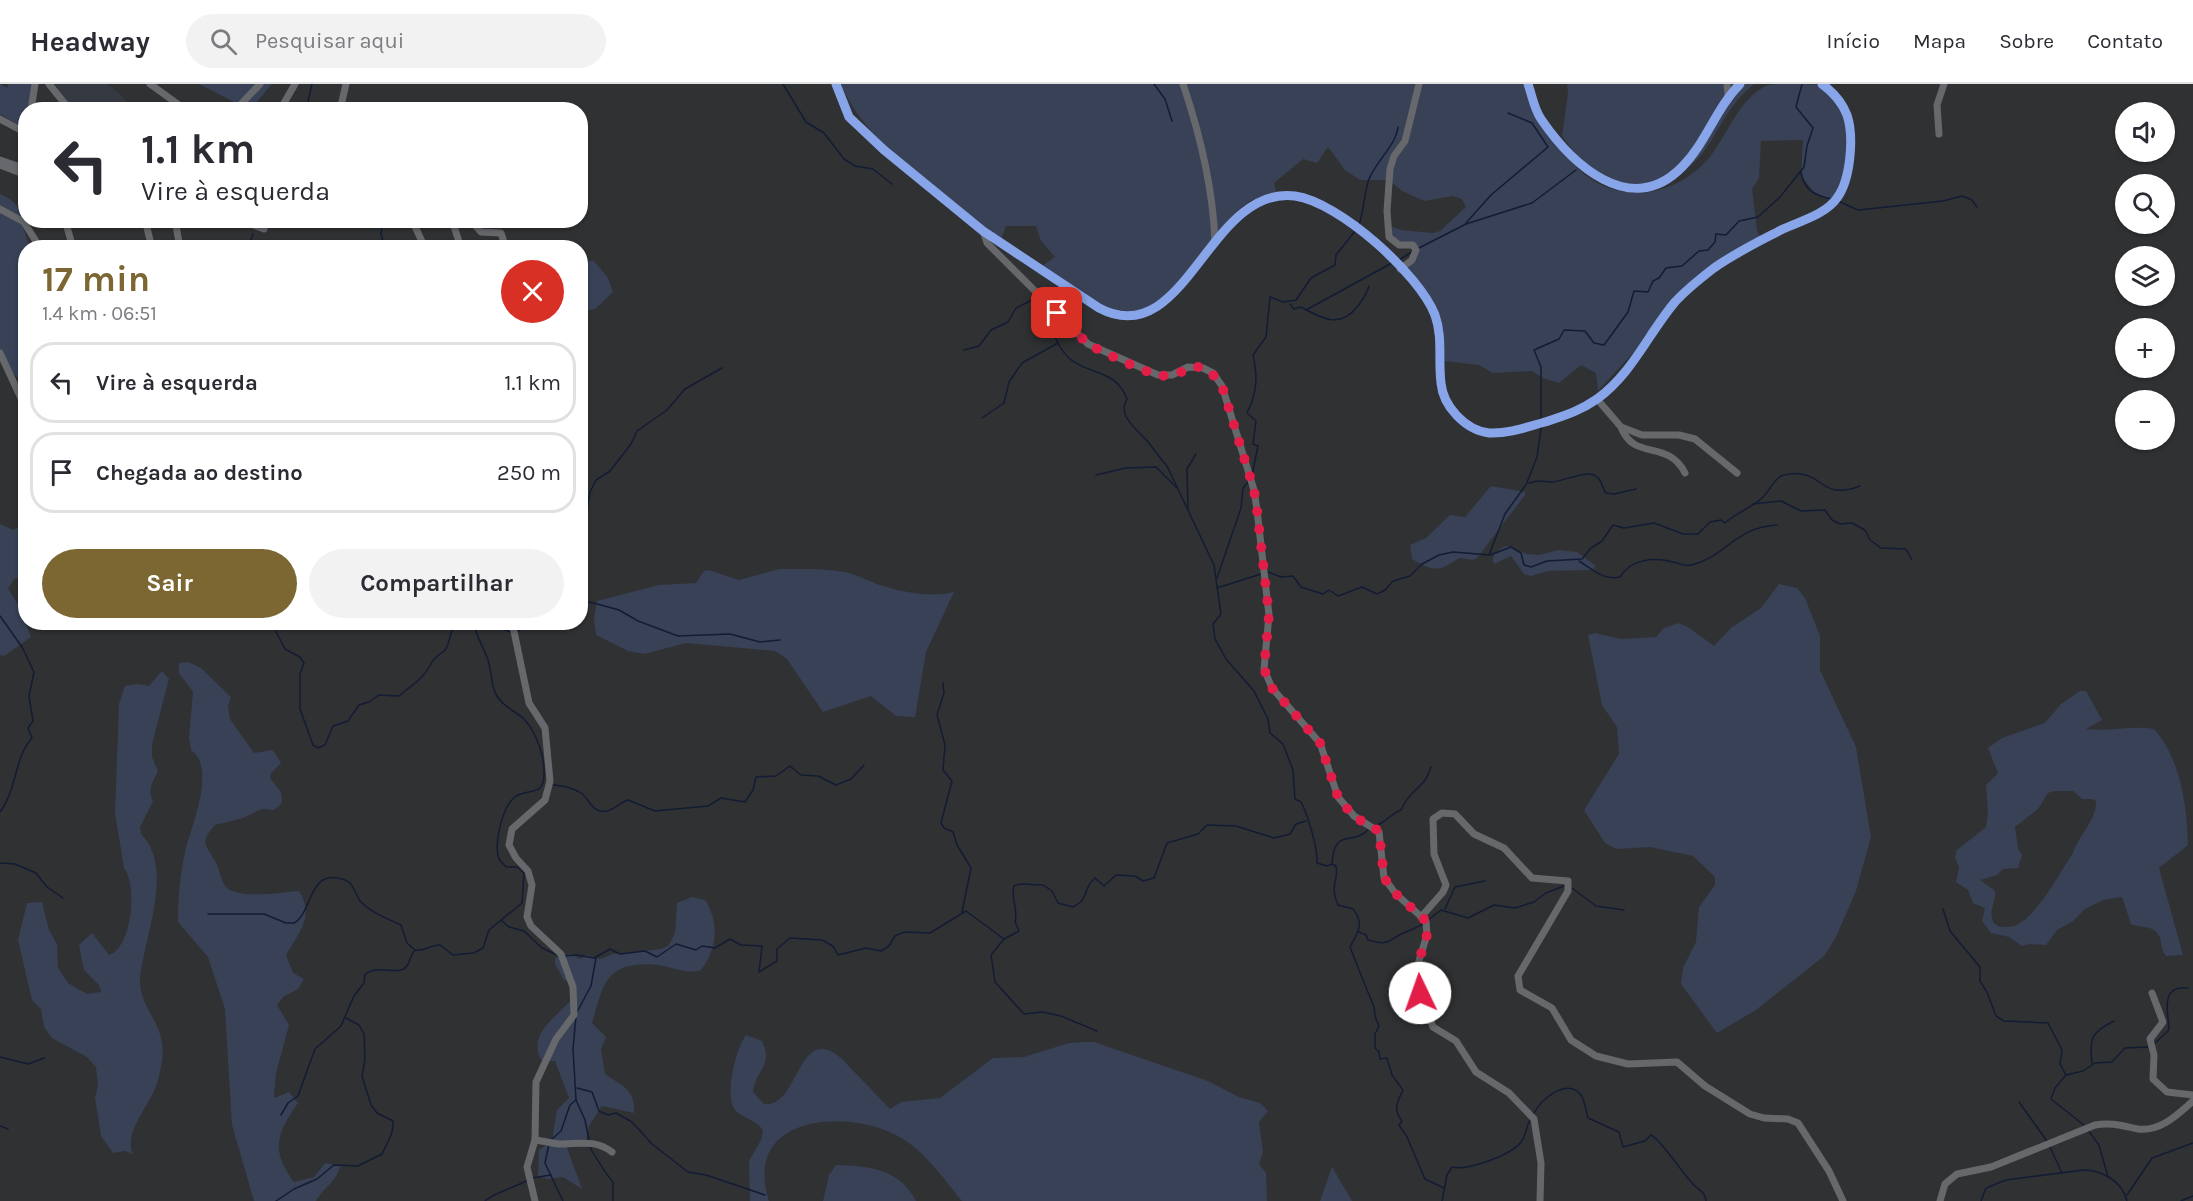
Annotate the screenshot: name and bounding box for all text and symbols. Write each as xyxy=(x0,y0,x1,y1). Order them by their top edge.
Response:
search box xyxy=(186,14,606,68)
text: Headway xyxy=(30,25,150,58)
icon: search xyxy=(207,25,240,58)
text: Pesquisar aqui xyxy=(255,28,404,54)
text: Início xyxy=(1827,29,1880,53)
text: Mapa xyxy=(1913,29,1966,53)
text: Sobre xyxy=(1999,29,2054,53)
text: Contato xyxy=(2087,29,2163,53)
map controls xyxy=(2115,102,2175,450)
button: sound xyxy=(2115,102,2175,162)
text: 1.1 km xyxy=(141,124,255,174)
icon: left xyxy=(42,126,120,204)
button: search xyxy=(2115,174,2175,234)
text: Vire à esquerda xyxy=(141,175,330,207)
button: layers xyxy=(2115,246,2175,306)
text: 17 min xyxy=(42,258,150,300)
button: close xyxy=(501,260,564,323)
pin xyxy=(1031,287,1082,338)
icon: arrive xyxy=(1040,296,1073,329)
text: 1.4 km · 06:51 xyxy=(42,302,157,325)
button: + xyxy=(2115,318,2175,378)
icon: left xyxy=(45,366,78,399)
text: Vire à esquerda xyxy=(96,370,258,396)
text: 1.1 km xyxy=(504,370,561,396)
button: − xyxy=(2115,390,2175,450)
icon: arrive xyxy=(45,456,78,489)
text: Chegada ao destino xyxy=(96,460,303,486)
text: 250 m xyxy=(497,460,561,486)
button: Sair xyxy=(42,549,297,618)
button: Compartilhar xyxy=(309,549,564,618)
position arrow xyxy=(1388,961,1452,1025)

